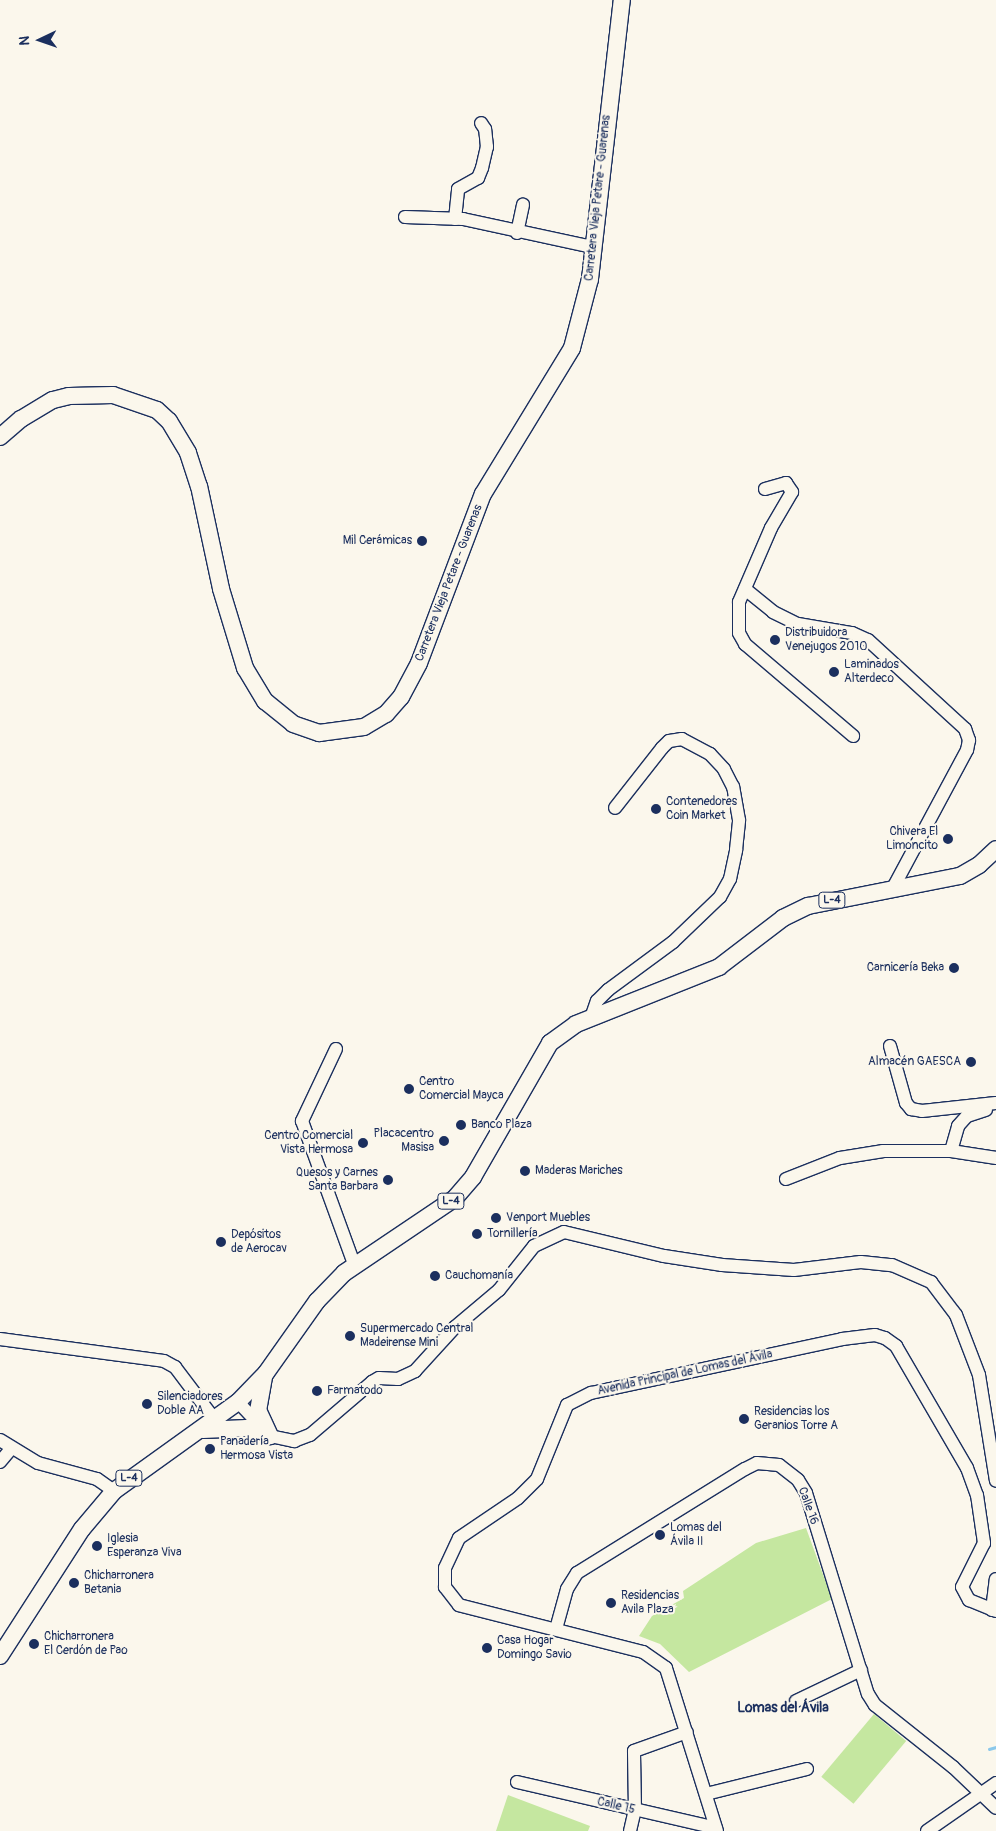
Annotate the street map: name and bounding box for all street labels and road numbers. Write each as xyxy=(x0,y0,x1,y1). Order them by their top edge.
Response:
street label: Carretera Vieja Petare - Guarenas xyxy=(582,114,614,282)
street label: Carretera Vieja Petare - Guarenas xyxy=(412,503,486,663)
road number: L-4 xyxy=(818,892,846,908)
road number: L-4 xyxy=(437,1192,465,1210)
street label: Avenida Principal de Lomas del Ávila xyxy=(596,1347,774,1399)
road number: L-4 xyxy=(115,1470,143,1486)
street label: Calle 16 xyxy=(795,1485,821,1527)
street label: Calle 15 xyxy=(596,1795,636,1817)

